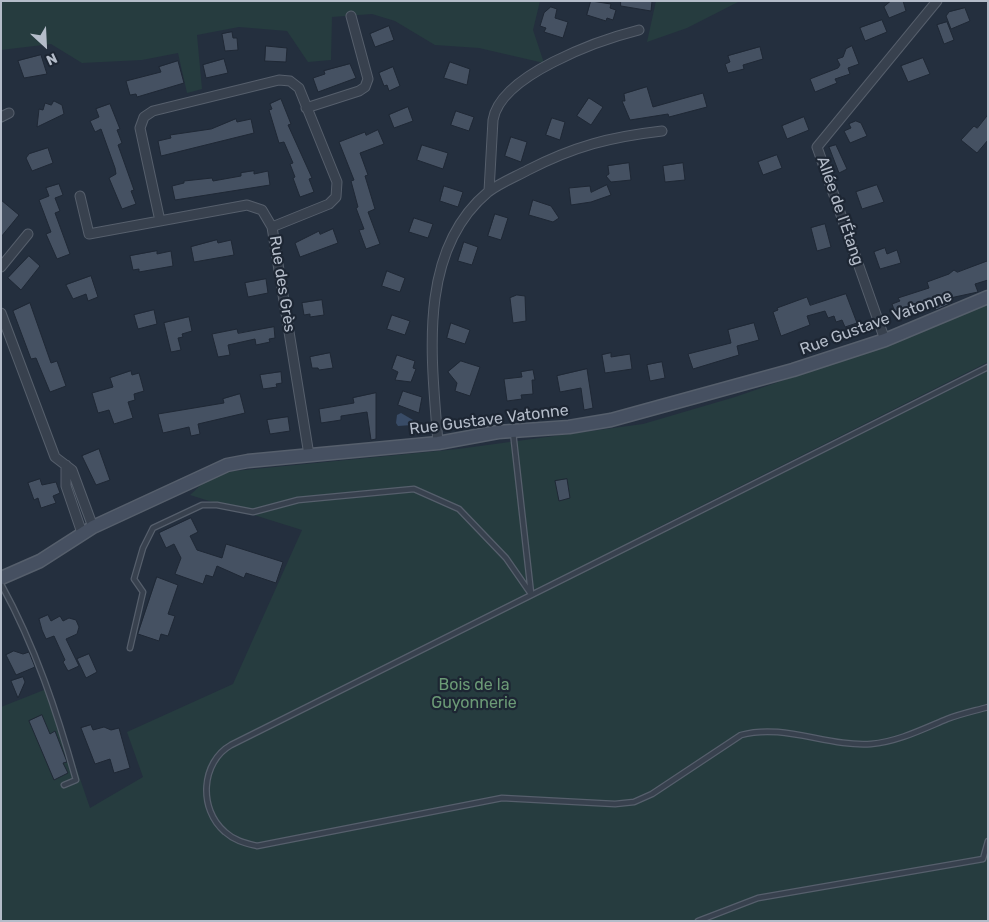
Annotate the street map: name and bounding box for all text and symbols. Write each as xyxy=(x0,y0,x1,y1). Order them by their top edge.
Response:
north arrow xyxy=(20,20,70,70)
text: N xyxy=(43,49,60,69)
street label: Allée de l'Étang xyxy=(812,154,868,268)
street label: Rue des Grès xyxy=(265,234,299,334)
street label: Rue Gustave Vatonne xyxy=(797,287,955,359)
street label: Rue Gustave Vatonne xyxy=(408,401,570,439)
park label: Bois de la Guyonnerie xyxy=(431,675,517,713)

